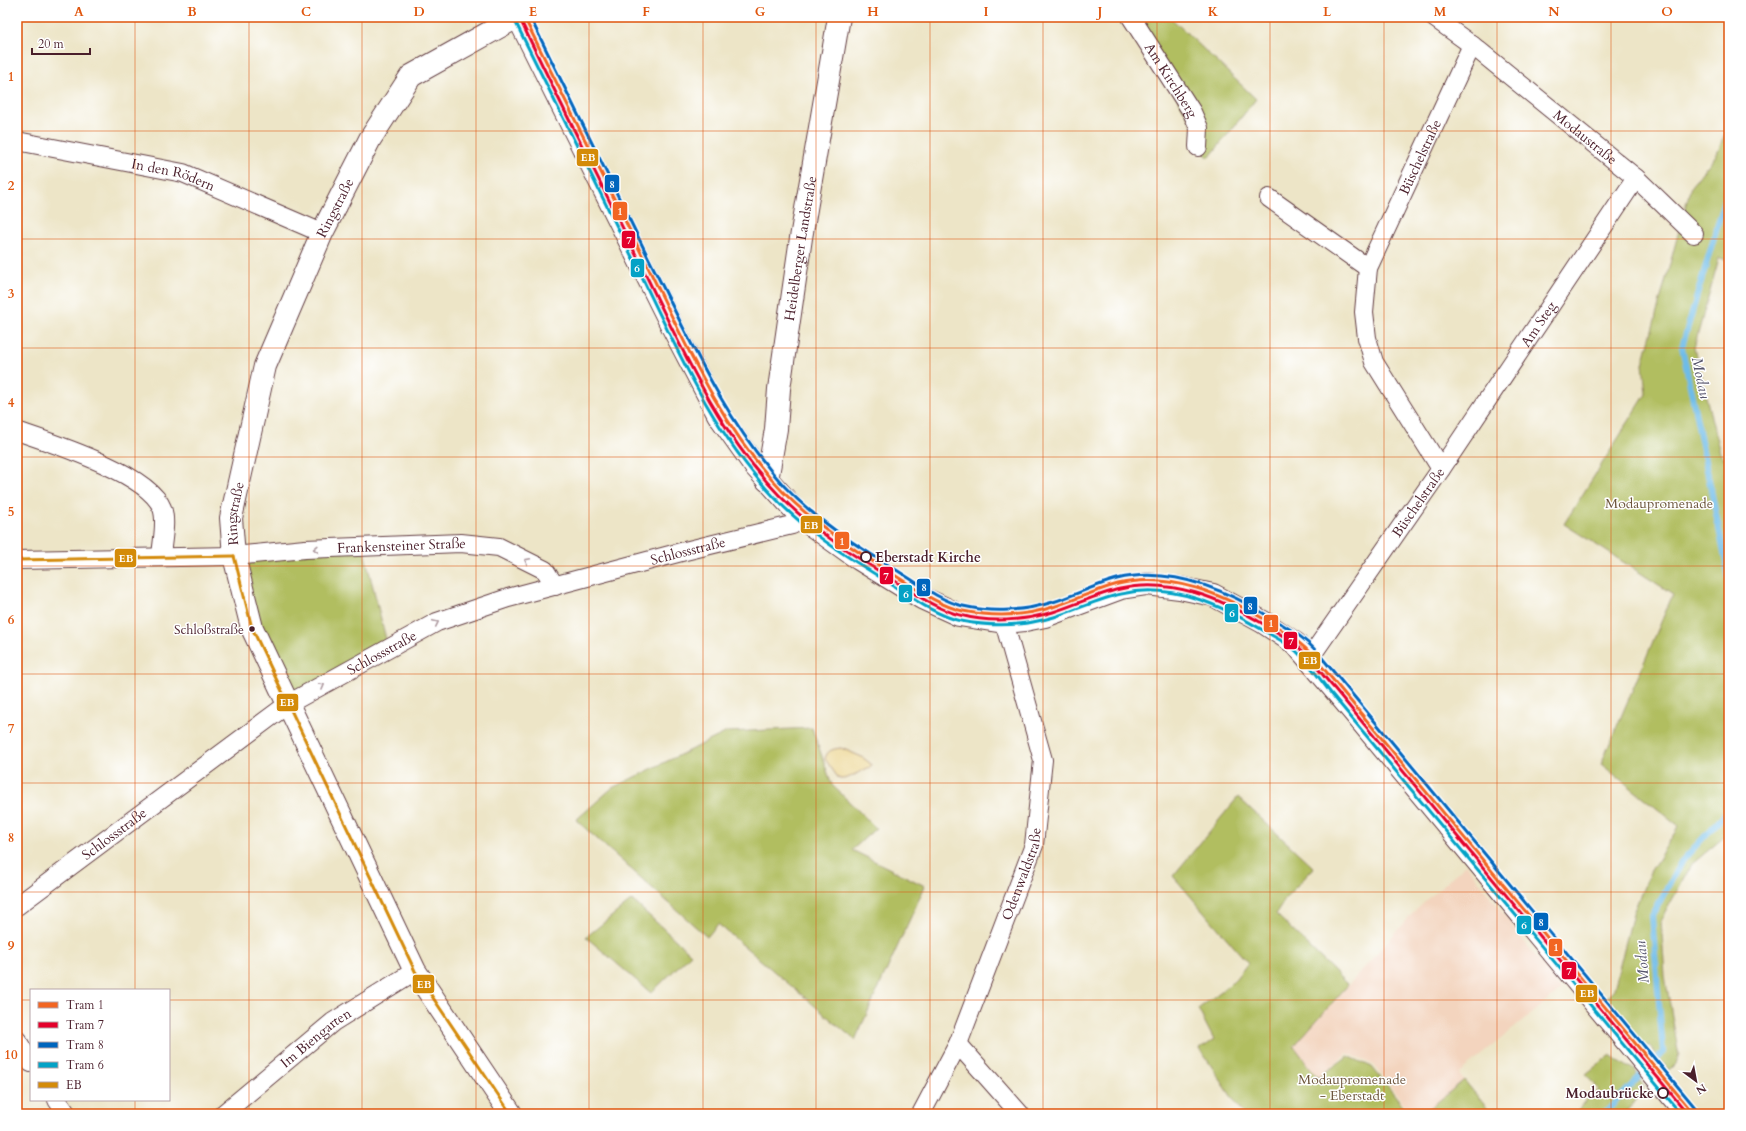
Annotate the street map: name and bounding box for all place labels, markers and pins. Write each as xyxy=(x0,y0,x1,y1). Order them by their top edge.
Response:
place label: Eberstadt Kirche xyxy=(875,548,981,567)
marker: Eberstadt Kirche xyxy=(860,551,872,563)
place label: Schloßstraße xyxy=(174,621,244,639)
marker: Schloßstraße xyxy=(247,624,257,634)
place label: Modaubrücke xyxy=(1566,1084,1654,1103)
marker: Modaubrücke xyxy=(1657,1087,1669,1099)

